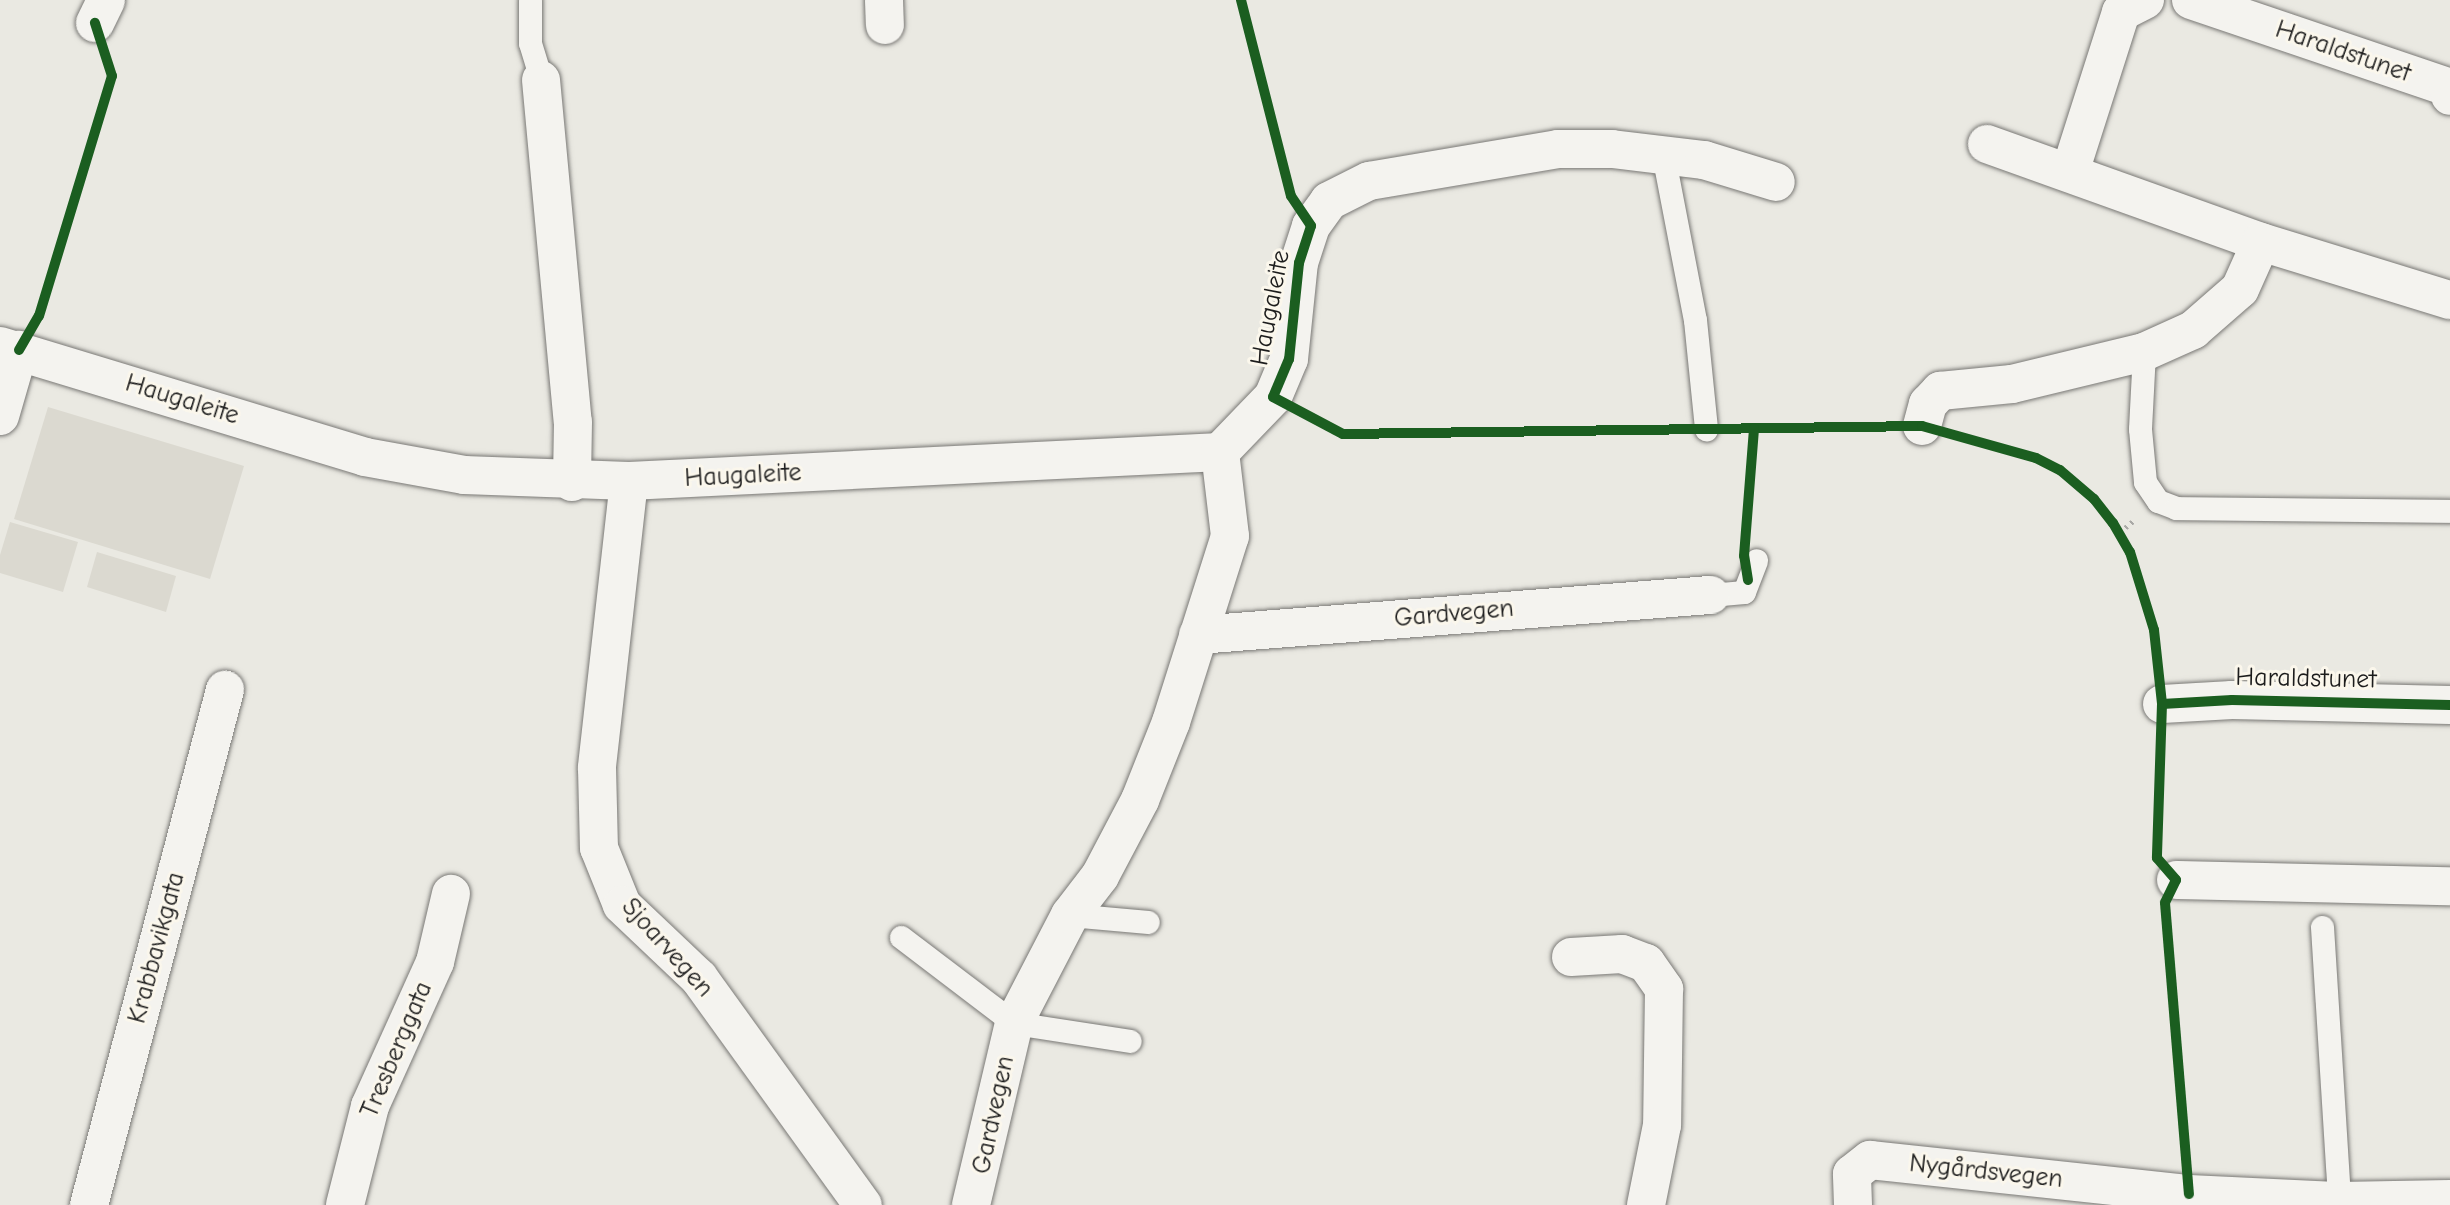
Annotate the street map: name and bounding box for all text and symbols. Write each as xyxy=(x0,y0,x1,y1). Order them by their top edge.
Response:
street label: Haraldstunet xyxy=(2271,14,2415,90)
street label: Haugaleite xyxy=(1245,248,1297,368)
street label: Haugaleite xyxy=(121,368,243,432)
street label: Haugaleite xyxy=(684,457,802,495)
street label: Gardvegen xyxy=(1393,593,1515,635)
street label: Haraldstunet xyxy=(2235,662,2377,696)
street label: Krabbavikgata xyxy=(122,869,192,1027)
street label: Sjoarvegen xyxy=(614,892,720,1004)
street label: Tresberggata xyxy=(354,977,440,1123)
street label: Gardvegen xyxy=(966,1053,1022,1177)
street label: Nygårdsvegen xyxy=(1908,1148,2064,1196)

